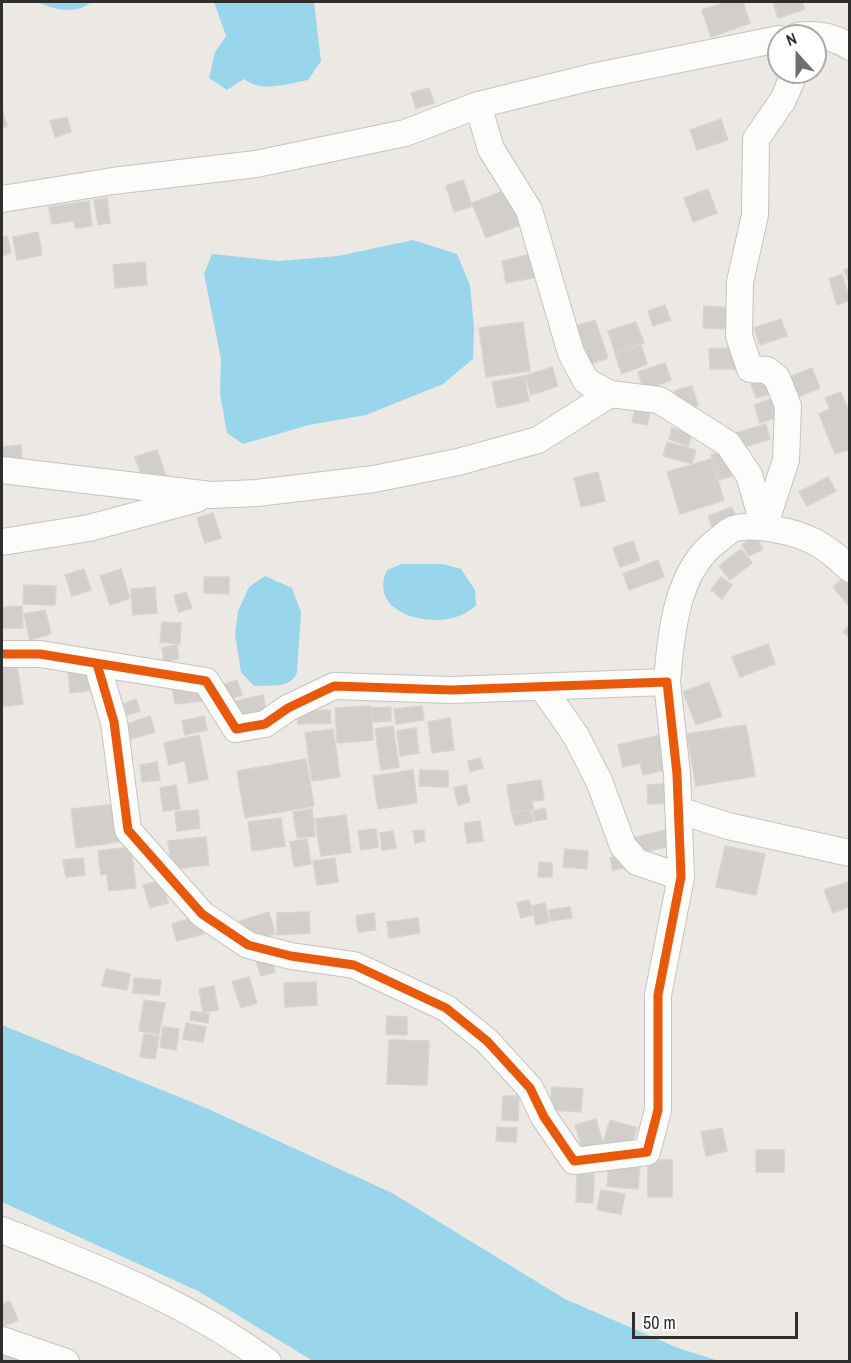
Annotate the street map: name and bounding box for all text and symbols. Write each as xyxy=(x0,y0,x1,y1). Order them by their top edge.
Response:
north arrow xyxy=(767,24,827,84)
text: N xyxy=(783,27,800,51)
scale bar xyxy=(635,1300,802,1338)
text: 50 m xyxy=(643,1310,676,1335)

